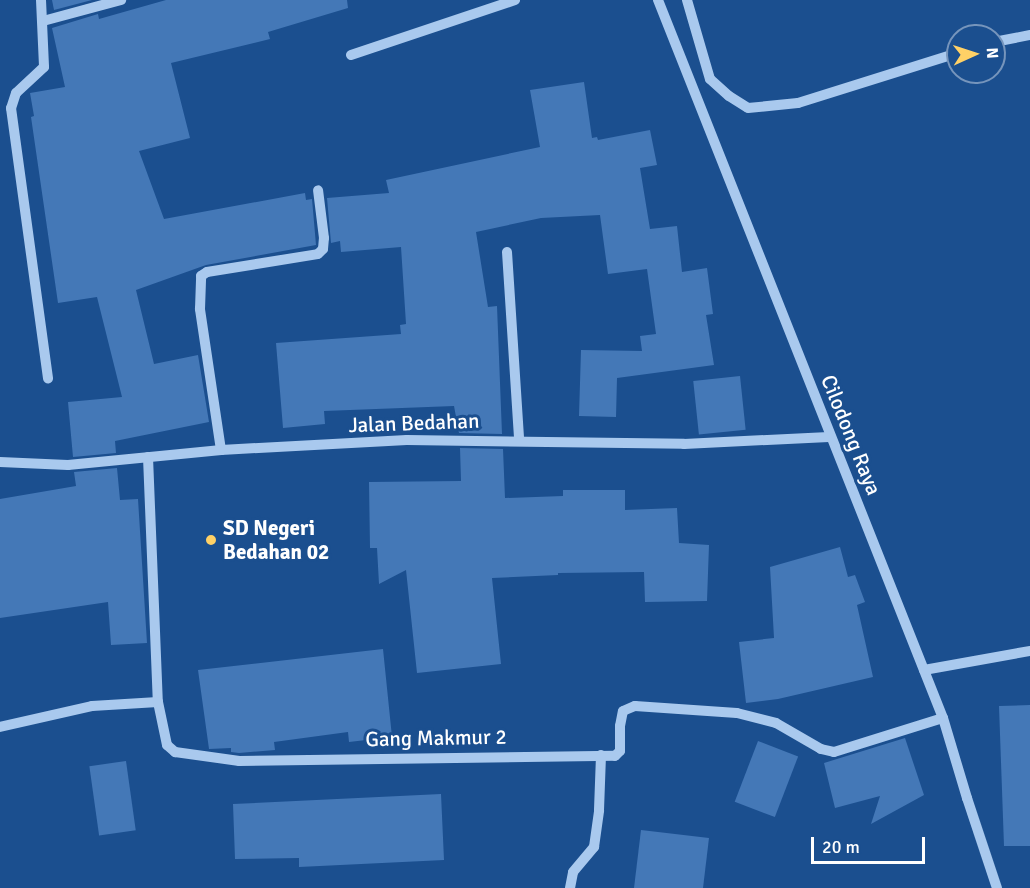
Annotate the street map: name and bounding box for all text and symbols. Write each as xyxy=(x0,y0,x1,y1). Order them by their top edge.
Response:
north arrow xyxy=(946,24,1006,84)
text: N xyxy=(982,47,1002,59)
street label: Cilodong Raya xyxy=(815,371,887,499)
street label: Jalan Bedahan xyxy=(348,408,480,438)
place label: SD Negeri Bedahan 02 xyxy=(223,515,329,565)
marker: SD Negeri Bedahan 02 xyxy=(204,533,218,547)
street label: Gang Makmur 2 xyxy=(365,724,507,752)
scale bar xyxy=(814,825,928,863)
text: 20 m xyxy=(822,836,860,858)

